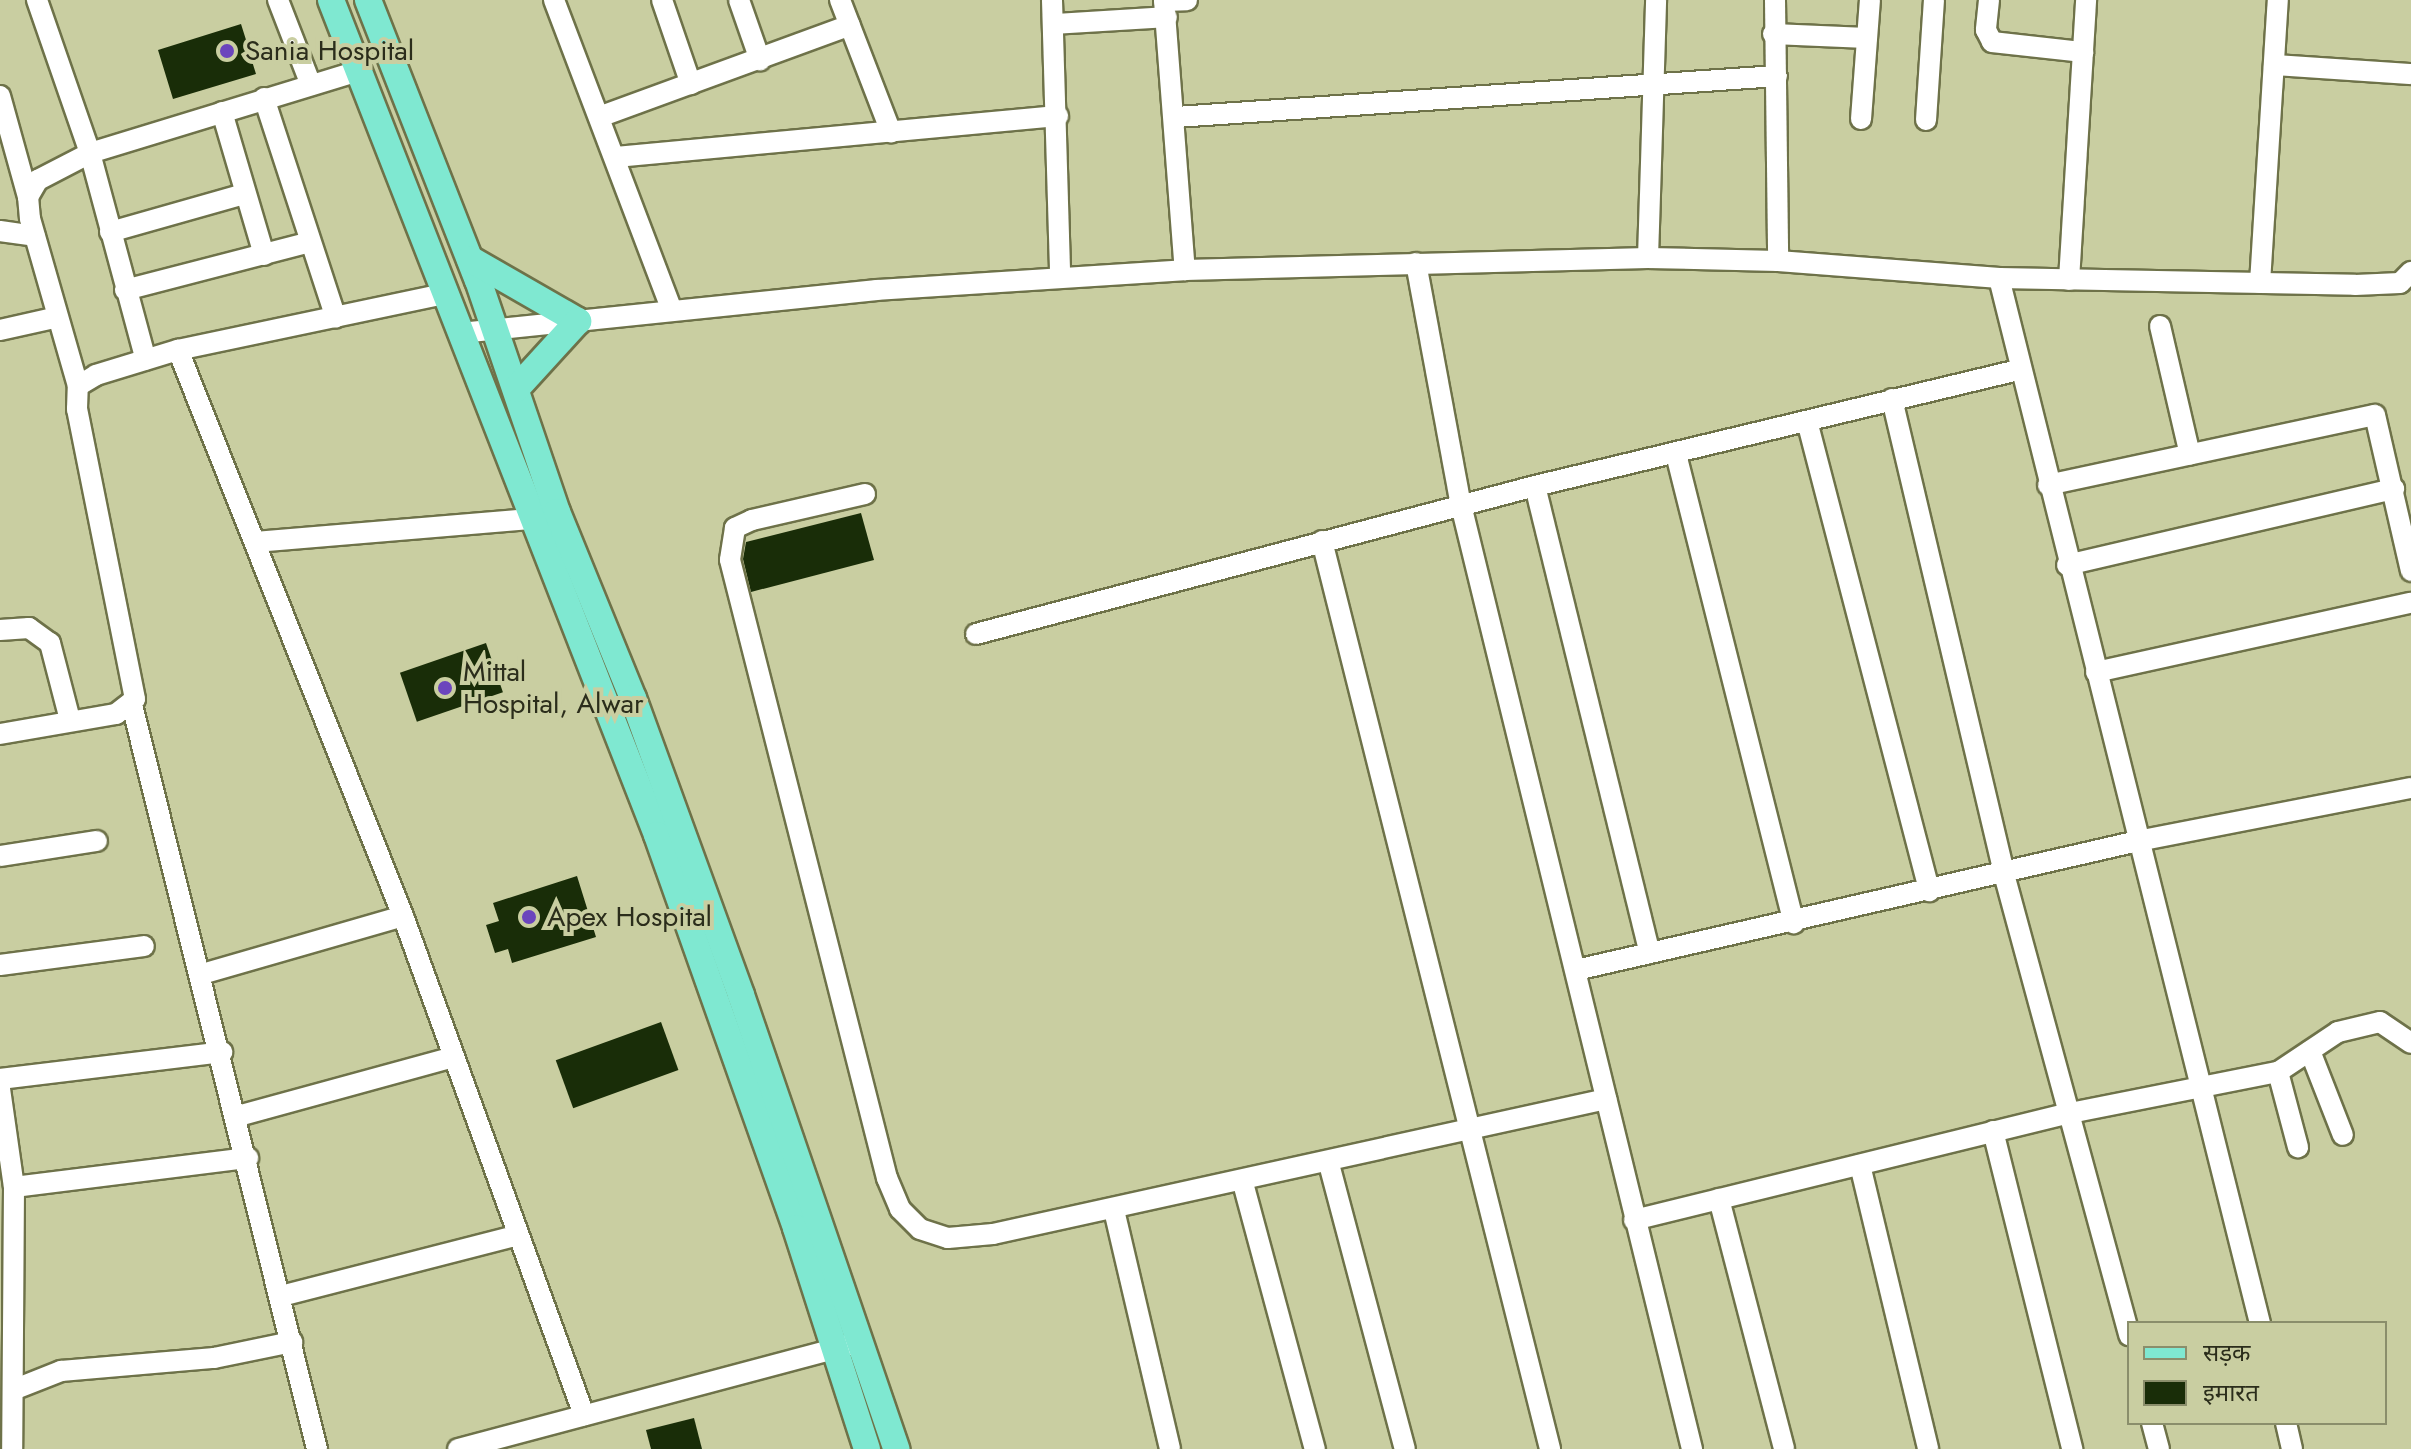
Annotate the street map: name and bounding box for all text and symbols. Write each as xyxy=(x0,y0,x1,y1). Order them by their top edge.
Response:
place label: Sania Hospital xyxy=(245,34,414,68)
marker: Sania Hospital xyxy=(216,40,238,62)
place label: Mittal Hospital, Alwar xyxy=(463,655,644,721)
marker: Mittal Hospital, Alwar xyxy=(434,677,456,699)
place label: Apex Hospital xyxy=(547,900,712,934)
marker: Apex Hospital xyxy=(518,906,540,928)
legend xyxy=(2127,1321,2387,1425)
text: सड़क xyxy=(2203,1335,2251,1370)
text: इमारत xyxy=(2203,1375,2259,1410)

